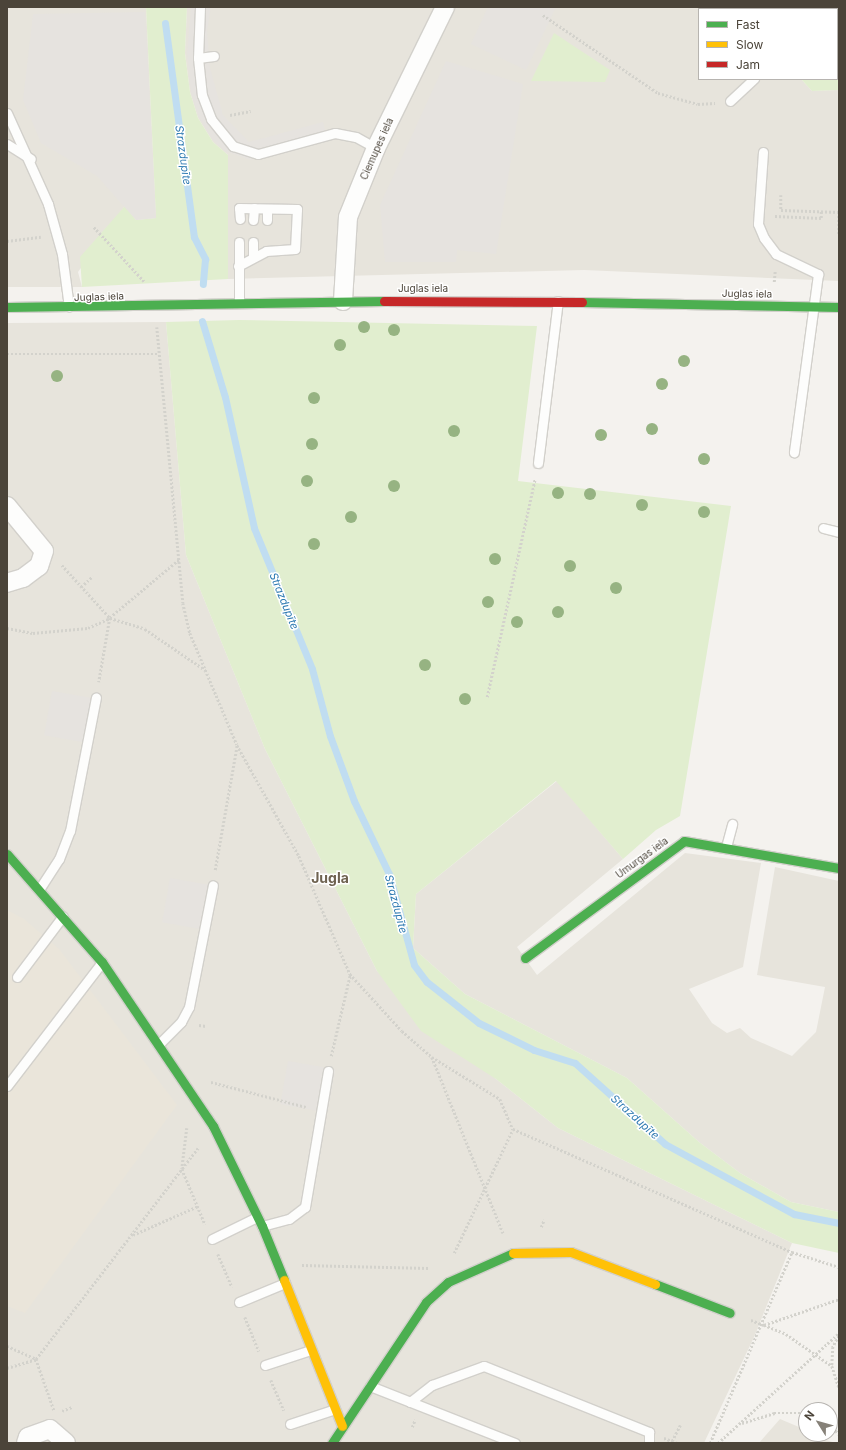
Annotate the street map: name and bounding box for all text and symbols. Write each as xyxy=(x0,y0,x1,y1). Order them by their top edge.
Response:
legend xyxy=(698,8,838,80)
text: Fast xyxy=(736,17,760,32)
text: Slow xyxy=(736,37,763,52)
text: Jam xyxy=(736,57,760,72)
street label: Ciemupes iela xyxy=(358,116,396,182)
water label: Strazdupīte xyxy=(172,124,194,186)
street label: Juglas iela xyxy=(398,283,448,295)
street label: Juglas iela xyxy=(722,288,772,300)
street label: Juglas iela xyxy=(74,290,124,304)
water label: Strazdupīte xyxy=(267,571,301,631)
street label: Umurgas iela xyxy=(613,835,671,881)
district label: Jugla xyxy=(311,870,349,886)
water label: Strazdupīte xyxy=(382,873,410,935)
water label: Strazdupīte xyxy=(608,1092,662,1142)
north arrow xyxy=(798,1402,838,1442)
text: N xyxy=(801,1408,817,1423)

